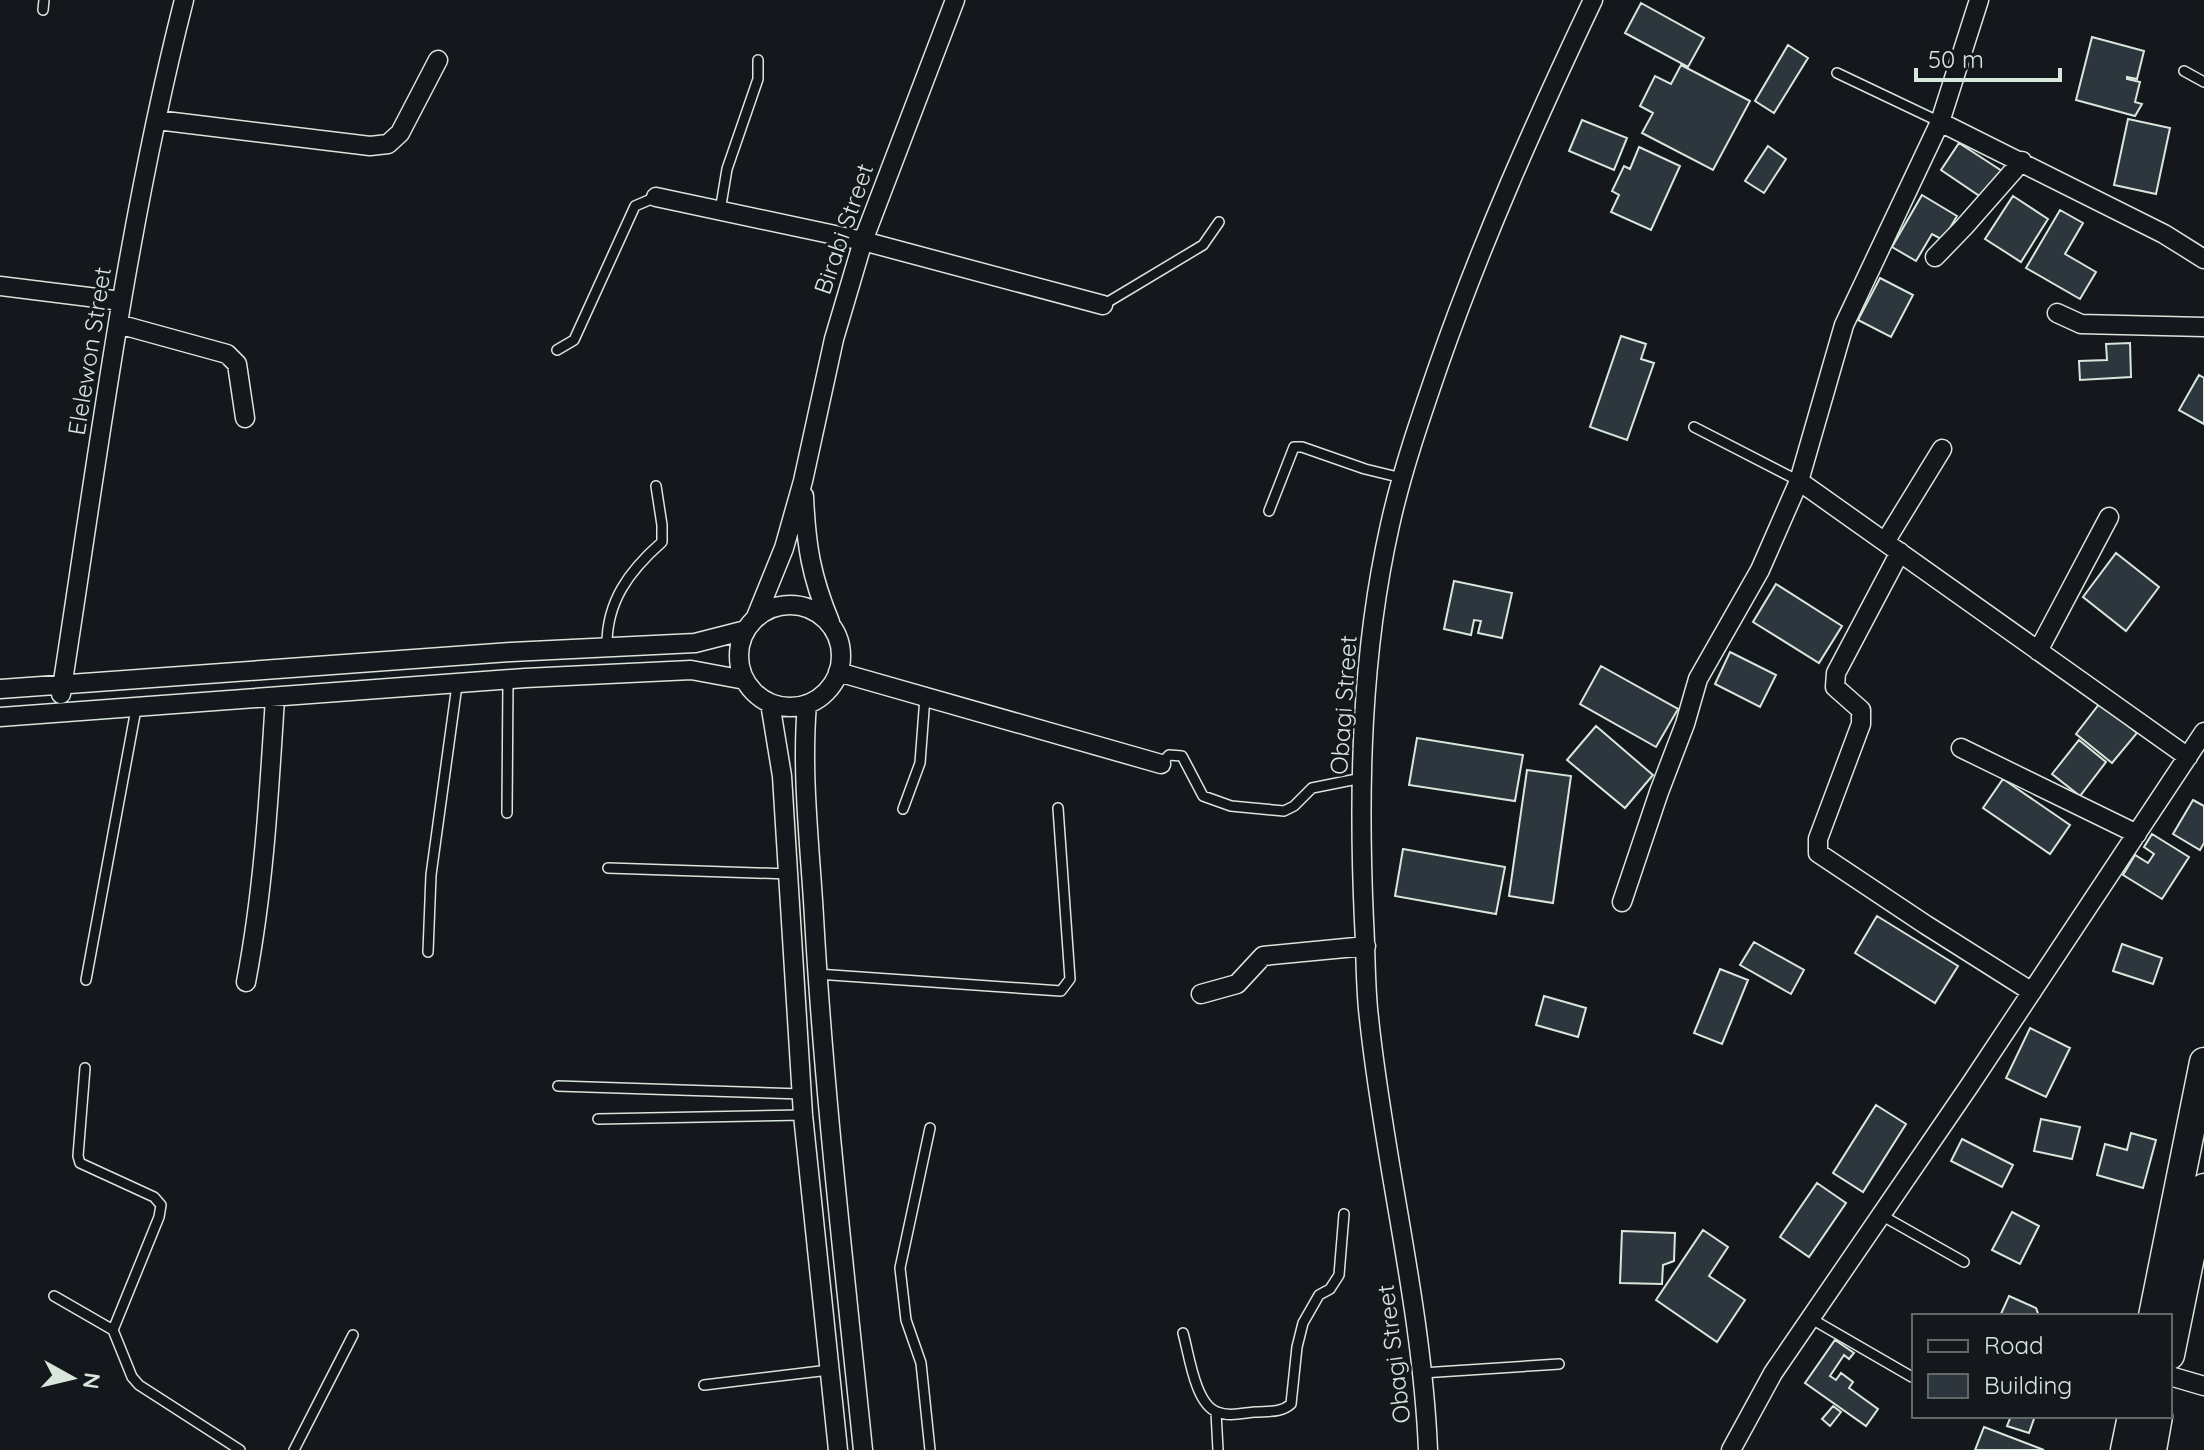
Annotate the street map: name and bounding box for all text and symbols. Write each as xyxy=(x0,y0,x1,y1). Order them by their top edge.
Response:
scale bar xyxy=(1916,32,2060,82)
text: 50 m xyxy=(1928,44,1984,74)
street label: Birabi Street xyxy=(807,159,879,298)
street label: Elelewon Street xyxy=(61,265,117,437)
street label: Obagi Street xyxy=(1323,634,1363,776)
street label: Obagi Street xyxy=(1370,1283,1416,1425)
legend xyxy=(1912,1314,2172,1418)
text: Road xyxy=(1984,1330,2044,1360)
north arrow xyxy=(32,1338,112,1418)
text: Building xyxy=(1984,1370,2072,1400)
text: N xyxy=(77,1371,107,1391)

